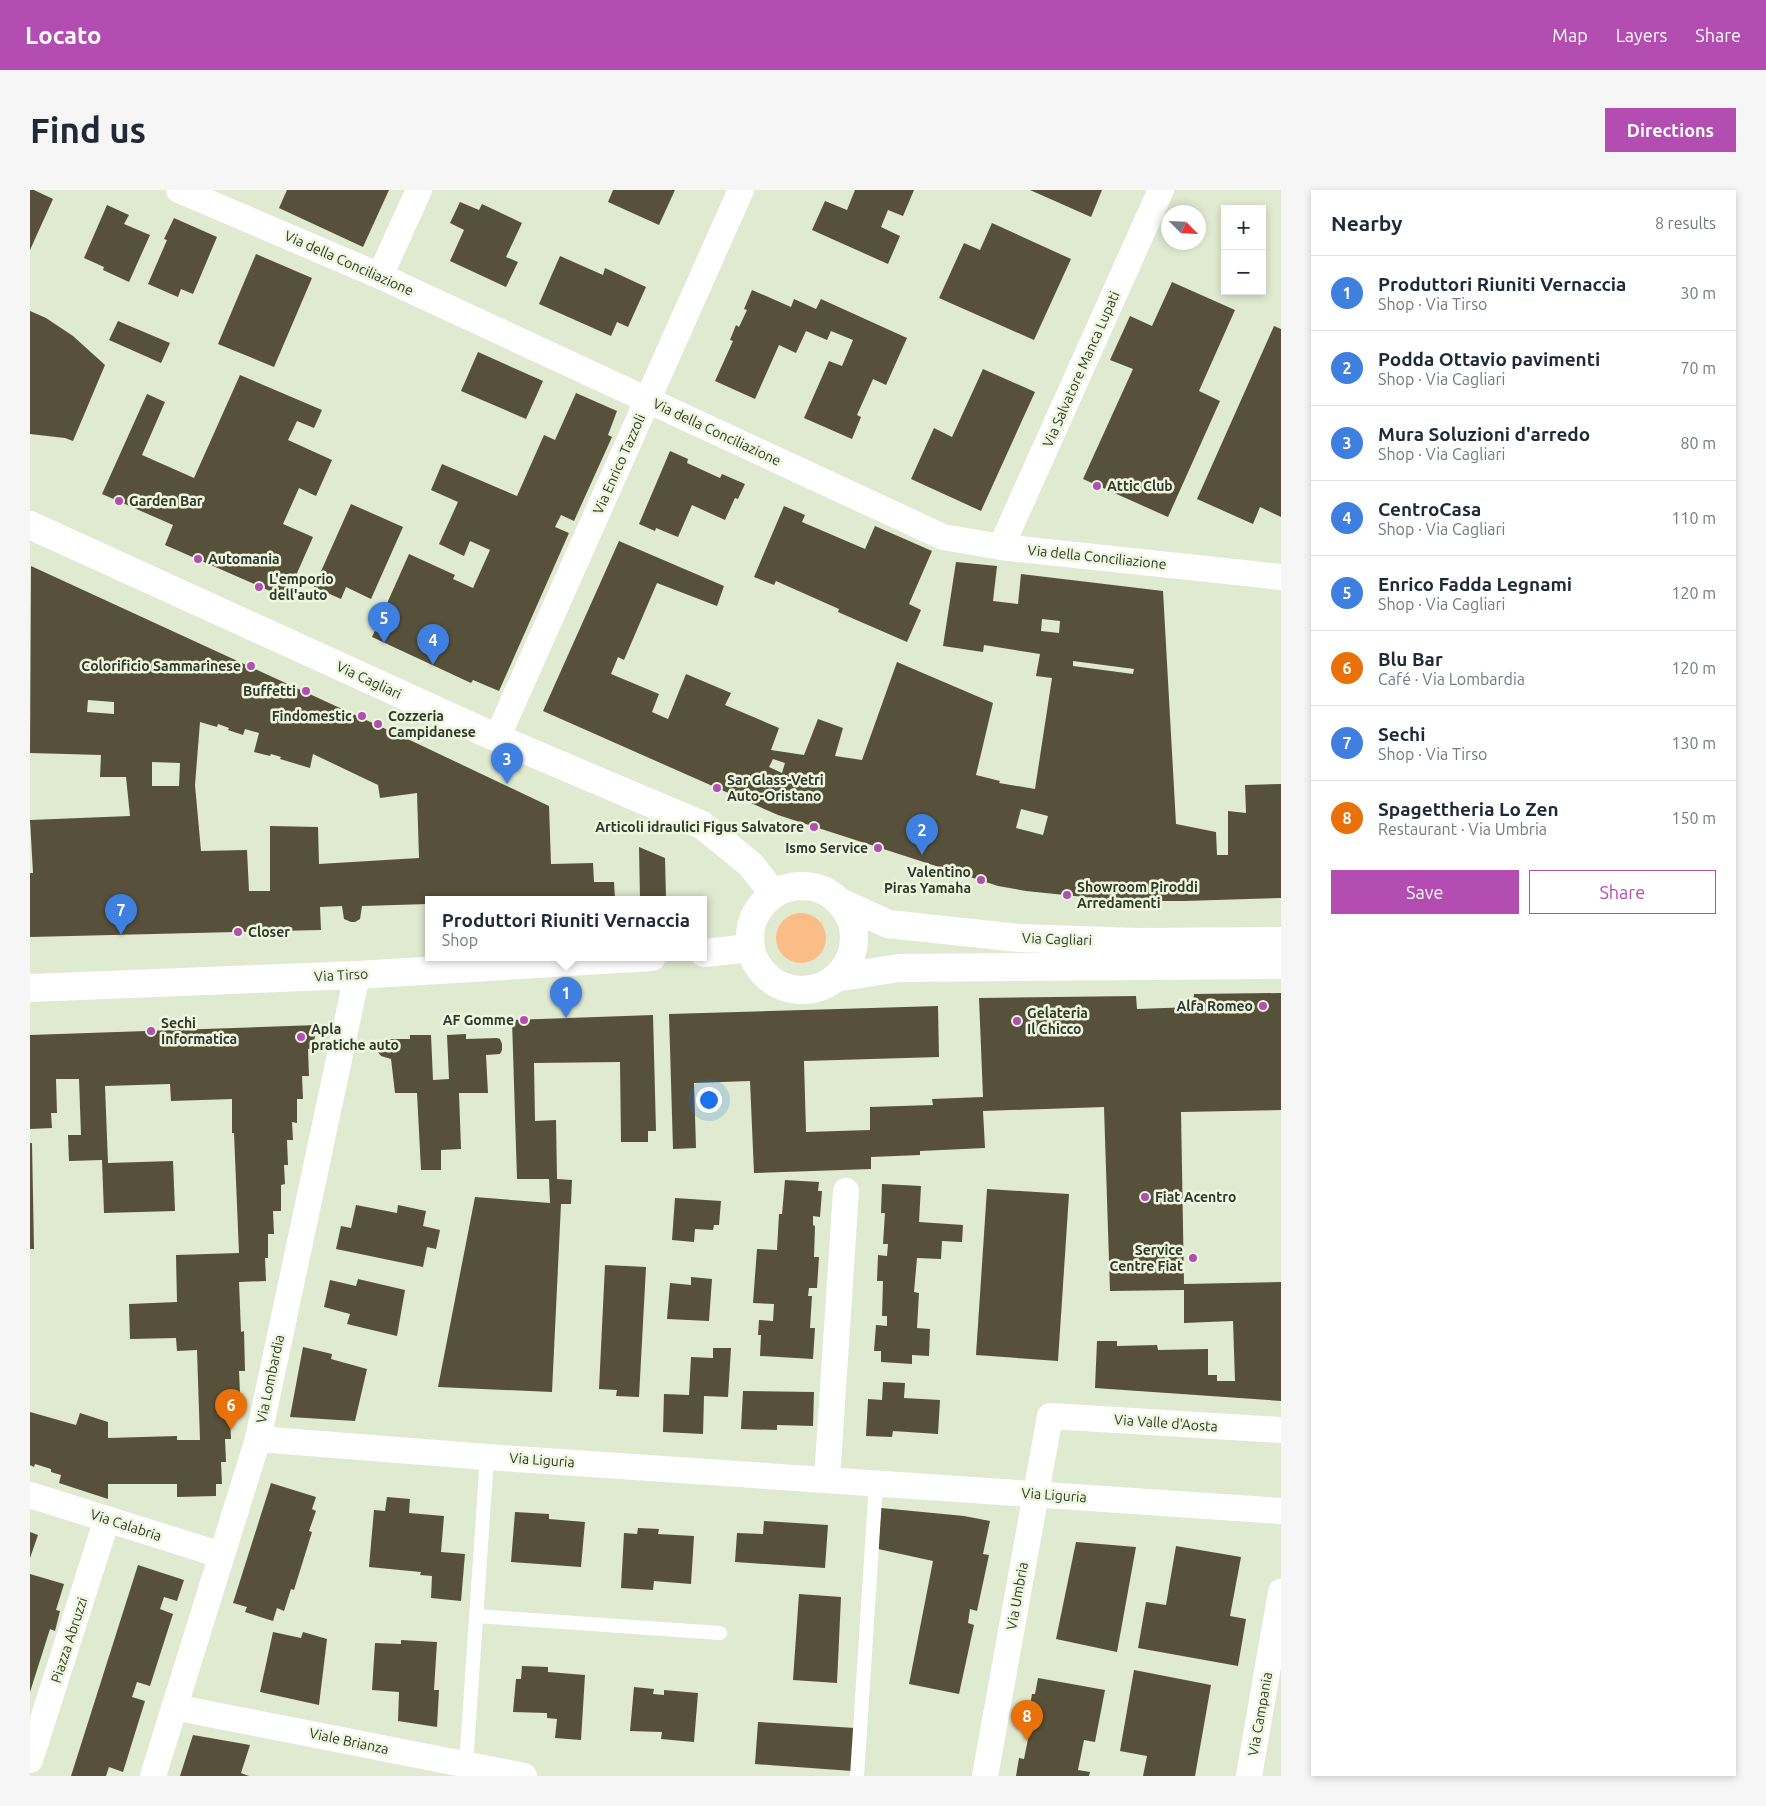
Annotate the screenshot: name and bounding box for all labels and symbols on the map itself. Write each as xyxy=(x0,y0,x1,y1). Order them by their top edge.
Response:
north arrow xyxy=(1161,205,1206,250)
street label: Via della Conciliazione xyxy=(282,227,416,299)
street label: Via Salvatore Manca Lupati xyxy=(1039,289,1123,449)
street label: Via della Conciliazione xyxy=(650,395,784,469)
street label: Via Enrico Tazzoli xyxy=(590,411,648,517)
place label: Attic Club xyxy=(1107,478,1173,494)
marker: Attic Club xyxy=(1091,480,1103,492)
place label: Garden Bar xyxy=(129,493,203,509)
marker: Garden Bar xyxy=(113,495,125,507)
street label: Via della Conciliazione xyxy=(1027,542,1167,572)
place label: Automania xyxy=(208,551,280,567)
marker: Automania xyxy=(192,553,204,565)
place label: L'emporio dell'auto xyxy=(269,571,334,603)
marker: L'emporio dell'auto xyxy=(253,581,265,593)
pin: 5 xyxy=(368,602,400,643)
pin: 4 xyxy=(417,624,449,665)
place label: Colorificio Sammarinese xyxy=(81,658,241,674)
street label: Via Cagliari xyxy=(334,658,404,702)
marker: Colorificio Sammarinese xyxy=(245,660,257,672)
place label: Buffetti xyxy=(243,683,296,699)
marker: Buffetti xyxy=(300,685,312,697)
place label: Findomestic xyxy=(272,708,352,724)
place label: Cozzeria Campidanese xyxy=(388,708,476,740)
marker: Findomestic xyxy=(356,710,368,722)
marker: Cozzeria Campidanese xyxy=(372,718,384,730)
pin: 3 xyxy=(491,743,523,784)
place label: Sar Glass-Vetri Auto-Oristano xyxy=(727,772,824,804)
marker: Sar Glass-Vetri Auto-Oristano xyxy=(711,782,723,794)
pin: 2 xyxy=(906,814,938,855)
place label: Articoli idraulici Figus Salvatore xyxy=(595,819,804,835)
marker: Articoli idraulici Figus Salvatore xyxy=(808,821,820,833)
place label: Ismo Service xyxy=(785,840,868,856)
marker: Ismo Service xyxy=(872,842,884,854)
place label: Valentino Piras Yamaha xyxy=(884,864,971,896)
marker: Valentino Piras Yamaha xyxy=(975,874,987,886)
place label: Showroom Piroddi Arredamenti xyxy=(1077,879,1198,911)
marker: Showroom Piroddi Arredamenti xyxy=(1061,889,1073,901)
pin: 7 xyxy=(105,894,137,935)
place label: Closer xyxy=(248,924,290,940)
marker: Closer xyxy=(232,926,244,938)
street label: Via Cagliari xyxy=(1022,930,1092,948)
street label: Via Tirso xyxy=(314,966,368,984)
pin: 1 xyxy=(550,977,582,1018)
place label: Alfa Romeo xyxy=(1176,998,1253,1014)
marker: Alfa Romeo xyxy=(1257,1000,1269,1012)
place label: Gelateria Il Chicco xyxy=(1027,1005,1088,1037)
place label: AF Gomme xyxy=(443,1012,514,1028)
marker: AF Gomme xyxy=(518,1014,530,1026)
place label: Sechi Informatica xyxy=(161,1015,237,1047)
marker: Gelateria Il Chicco xyxy=(1011,1015,1023,1027)
place label: Apla pratiche auto xyxy=(311,1021,399,1053)
marker: Sechi Informatica xyxy=(145,1025,157,1037)
marker: Apla pratiche auto xyxy=(295,1031,307,1043)
your location xyxy=(696,1087,722,1113)
place label: Fiat Acentro xyxy=(1155,1189,1236,1205)
marker: Fiat Acentro xyxy=(1139,1191,1151,1203)
place label: Service Centre Fiat xyxy=(1109,1242,1183,1274)
marker: Service Centre Fiat xyxy=(1187,1252,1199,1264)
street label: Via Lombardia xyxy=(253,1333,287,1425)
pin: 6 xyxy=(215,1389,247,1430)
street label: Via Valle d'Aosta xyxy=(1114,1411,1218,1435)
street label: Via Liguria xyxy=(509,1450,575,1470)
street label: Via Liguria xyxy=(1021,1485,1087,1505)
street label: Via Calabria xyxy=(88,1506,164,1544)
street label: Via Umbria xyxy=(1003,1561,1031,1631)
street label: Piazza Abruzzi xyxy=(48,1595,90,1685)
street label: Via Campania xyxy=(1245,1671,1275,1757)
pin: 8 xyxy=(1011,1700,1043,1741)
street label: Viale Brianza xyxy=(308,1725,390,1757)

